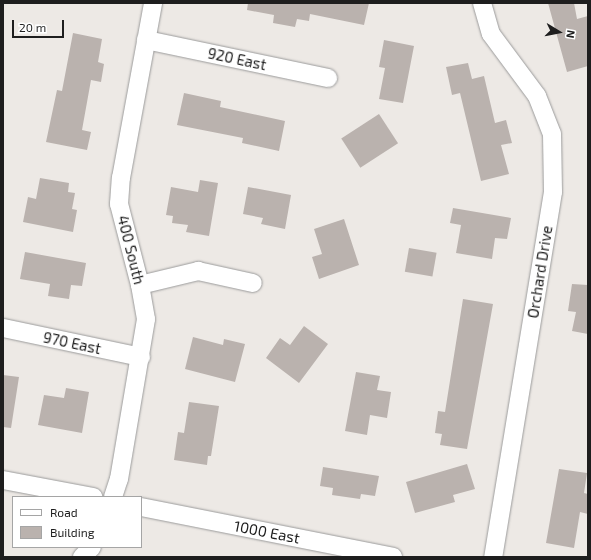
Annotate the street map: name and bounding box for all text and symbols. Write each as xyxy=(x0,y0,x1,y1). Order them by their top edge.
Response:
scale bar xyxy=(14,12,66,38)
north arrow xyxy=(539,12,579,52)
text: 20 m xyxy=(19,20,46,34)
text: N xyxy=(564,29,578,39)
street label: 920 East xyxy=(206,44,268,74)
street label: 400 South xyxy=(114,214,148,286)
street label: Orchard Drive xyxy=(524,224,556,320)
street label: 970 East xyxy=(41,328,103,358)
legend xyxy=(12,496,142,548)
text: Road xyxy=(50,505,78,519)
street label: 1000 East xyxy=(233,517,301,547)
text: Building xyxy=(50,525,94,539)

